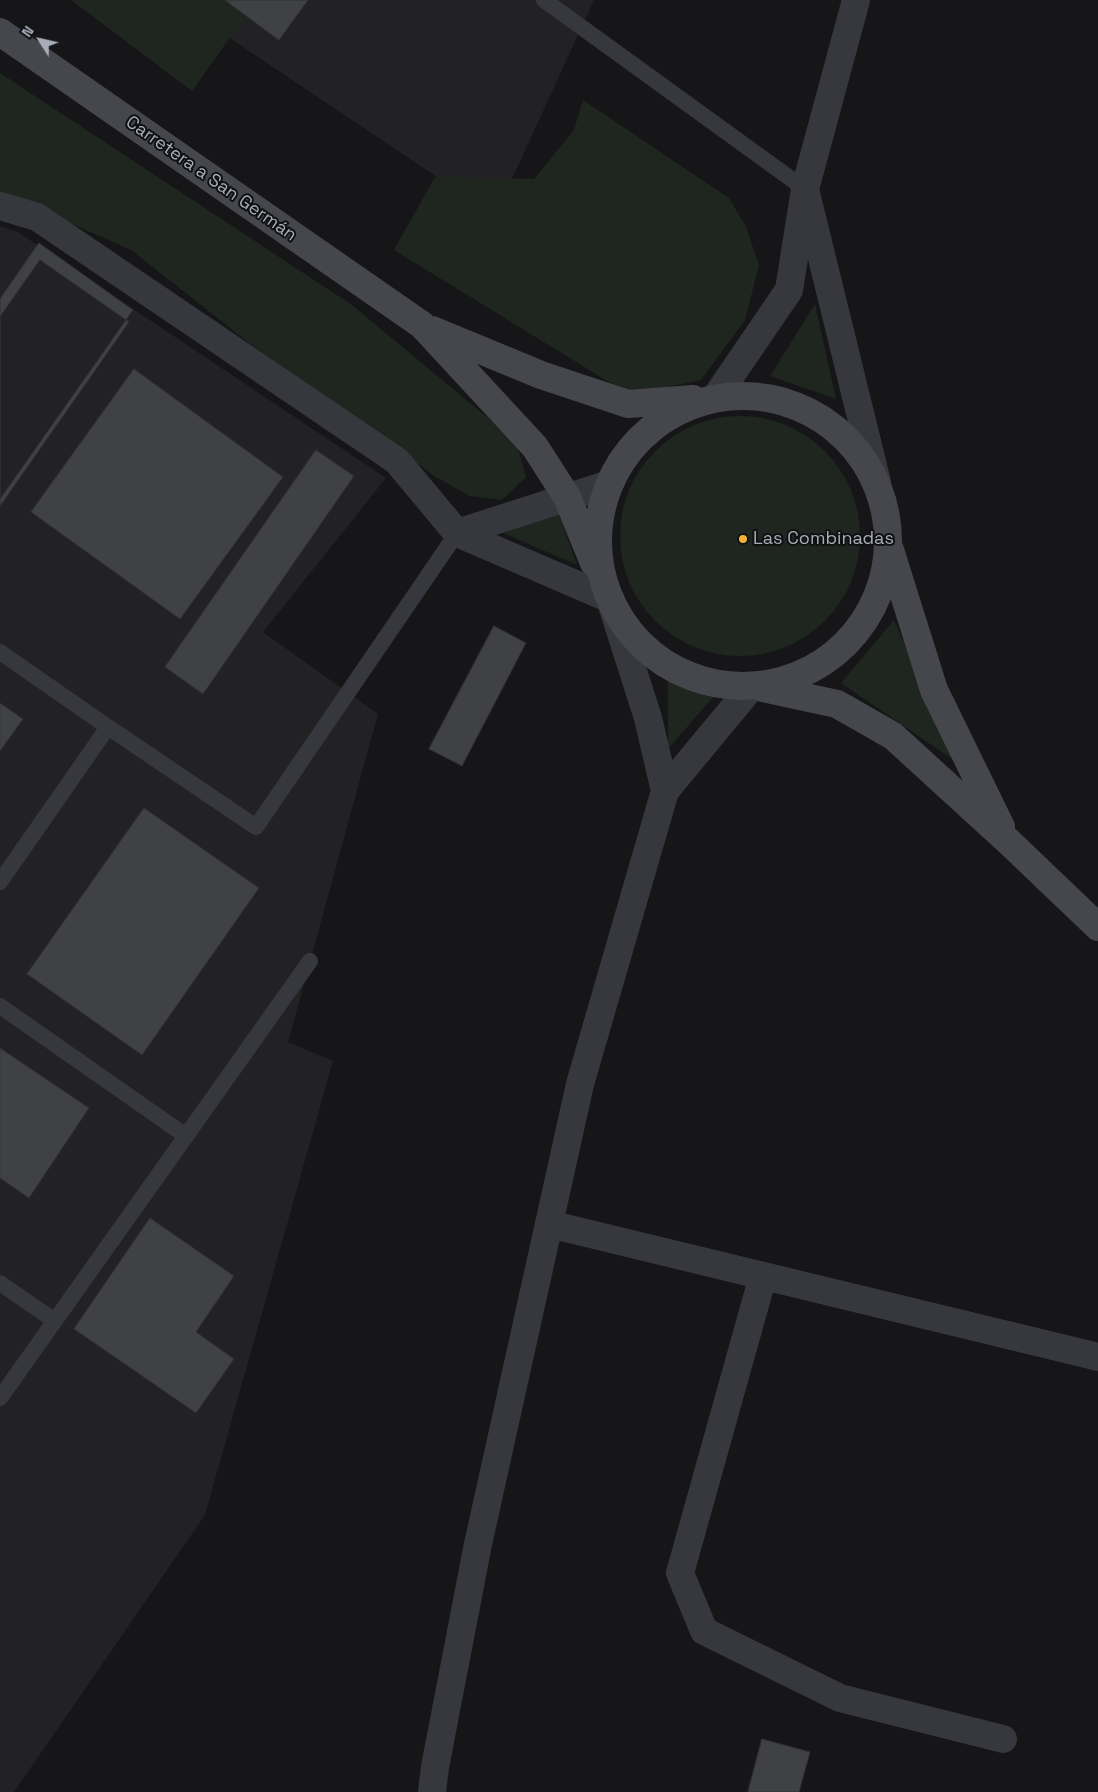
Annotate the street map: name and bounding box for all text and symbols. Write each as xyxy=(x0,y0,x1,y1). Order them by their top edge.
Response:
north arrow xyxy=(15,15,65,65)
text: N xyxy=(18,22,38,40)
street label: Carretera a San Germán xyxy=(121,112,301,246)
place label: Las Combinadas xyxy=(753,528,894,550)
marker: Las Combinadas xyxy=(737,533,749,545)

